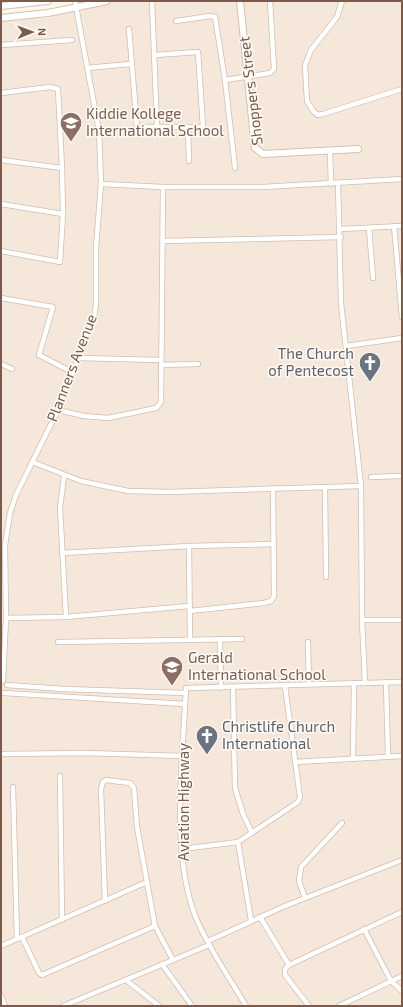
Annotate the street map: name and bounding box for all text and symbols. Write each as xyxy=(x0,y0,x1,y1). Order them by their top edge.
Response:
north arrow xyxy=(12,12,52,52)
text: N xyxy=(36,28,49,36)
street label: Shoppers Street xyxy=(234,35,266,147)
place label: Kiddie Kollege International School xyxy=(86,104,224,139)
school or university icon: Kiddie Kollege International School xyxy=(58,110,84,143)
street label: Planners Avenue xyxy=(42,311,100,424)
place label: The Church of Pentecost xyxy=(268,344,354,379)
church icon: The Church of Pentecost xyxy=(357,350,383,383)
place label: Gerald International School xyxy=(188,648,326,683)
school or university icon: Gerald International School xyxy=(159,654,185,687)
place label: Christlife Church International xyxy=(222,717,335,752)
church icon: Christlife Church International xyxy=(194,723,220,756)
street label: Aviation Highway xyxy=(174,743,192,861)

